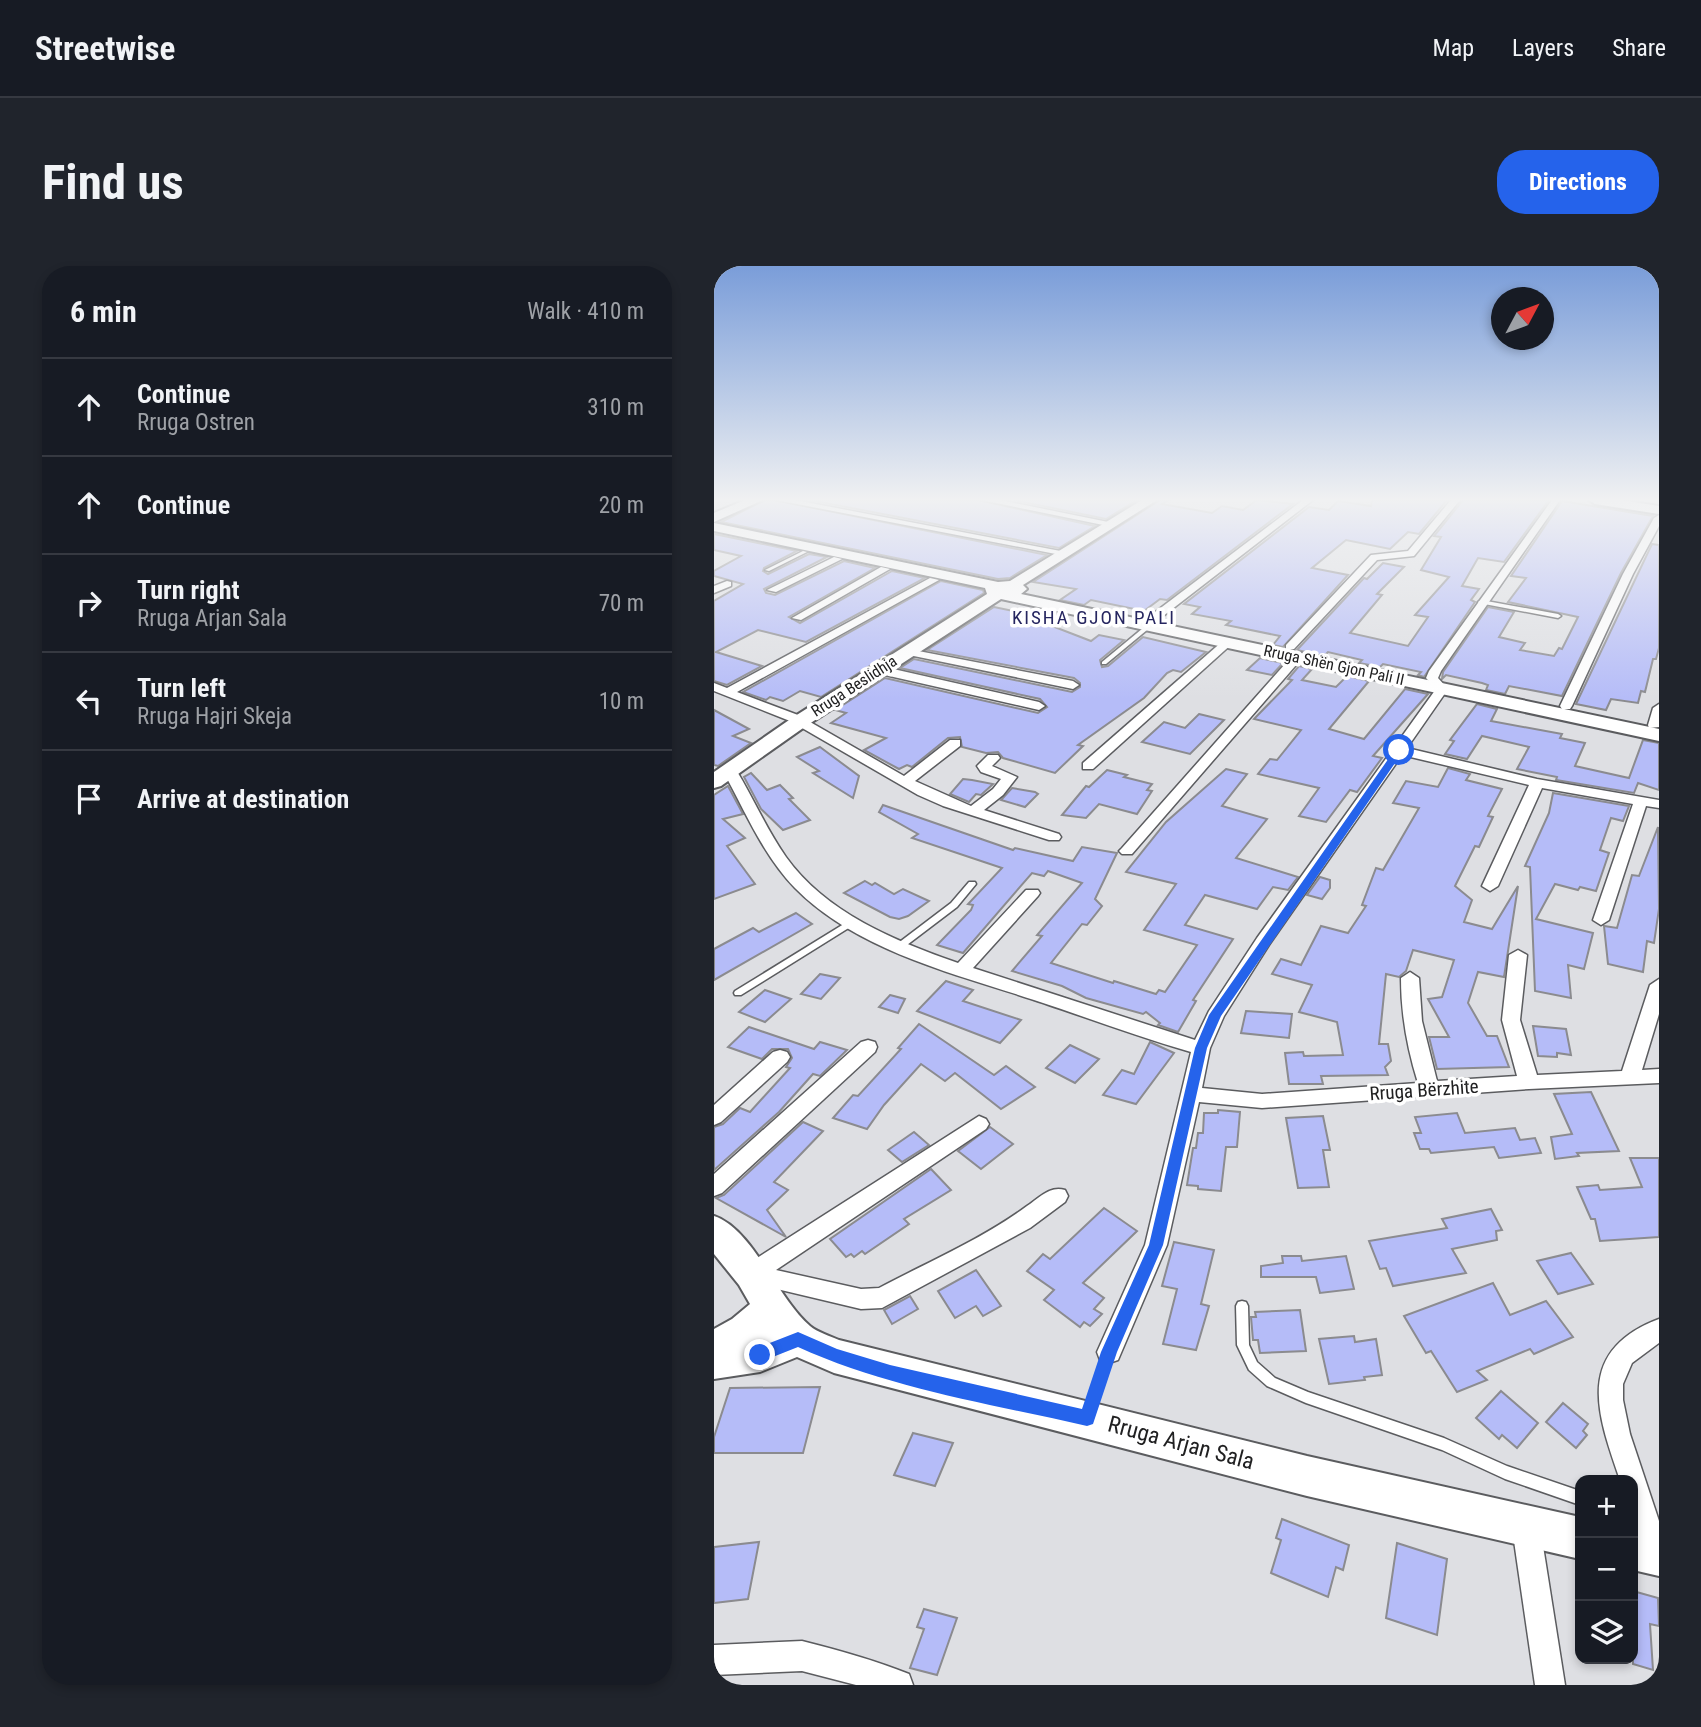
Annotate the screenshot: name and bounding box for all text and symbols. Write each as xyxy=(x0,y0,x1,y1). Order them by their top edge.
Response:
text: Streetwise xyxy=(35,29,175,68)
text: Map xyxy=(1433,34,1474,62)
text: Layers xyxy=(1512,34,1574,62)
text: Share xyxy=(1612,34,1666,62)
button: Directions xyxy=(1497,150,1659,214)
text: Find us xyxy=(42,154,184,211)
north arrow xyxy=(1491,287,1554,350)
text: 6 min xyxy=(70,294,137,329)
text: Walk · 410 m xyxy=(527,298,644,325)
text: Continue xyxy=(137,379,230,409)
icon: ahead xyxy=(70,388,108,426)
text: 310 m xyxy=(587,394,644,421)
text: Rruga Ostren xyxy=(137,409,255,436)
icon: ahead xyxy=(70,486,108,524)
text: Continue xyxy=(137,490,230,520)
text: 20 m xyxy=(599,492,644,519)
text: Turn right xyxy=(137,575,239,605)
icon: right xyxy=(70,584,108,622)
text: 70 m xyxy=(599,590,644,617)
text: Rruga Arjan Sala xyxy=(137,605,287,632)
district label: KISHA GJON PALI xyxy=(1012,606,1176,629)
street label: Rruga Shën Gjon Pali II xyxy=(1262,641,1406,689)
street label: Rruga Beslidhja xyxy=(808,651,900,721)
text: Turn left xyxy=(137,673,226,703)
icon: left xyxy=(70,682,108,720)
text: 10 m xyxy=(599,688,644,715)
text: Rruga Hajri Skeja xyxy=(137,703,292,730)
route start xyxy=(1383,734,1414,765)
icon: arrive xyxy=(70,780,108,818)
text: Arrive at destination xyxy=(137,784,349,814)
street label: Rruga Bërzhite xyxy=(1369,1075,1479,1105)
route end xyxy=(744,1339,775,1370)
street label: Rruga Arjan Sala xyxy=(1105,1411,1257,1475)
map controls xyxy=(1575,1475,1638,1664)
button: + xyxy=(1575,1475,1638,1538)
button: − xyxy=(1575,1538,1638,1601)
button: layers xyxy=(1575,1601,1638,1664)

